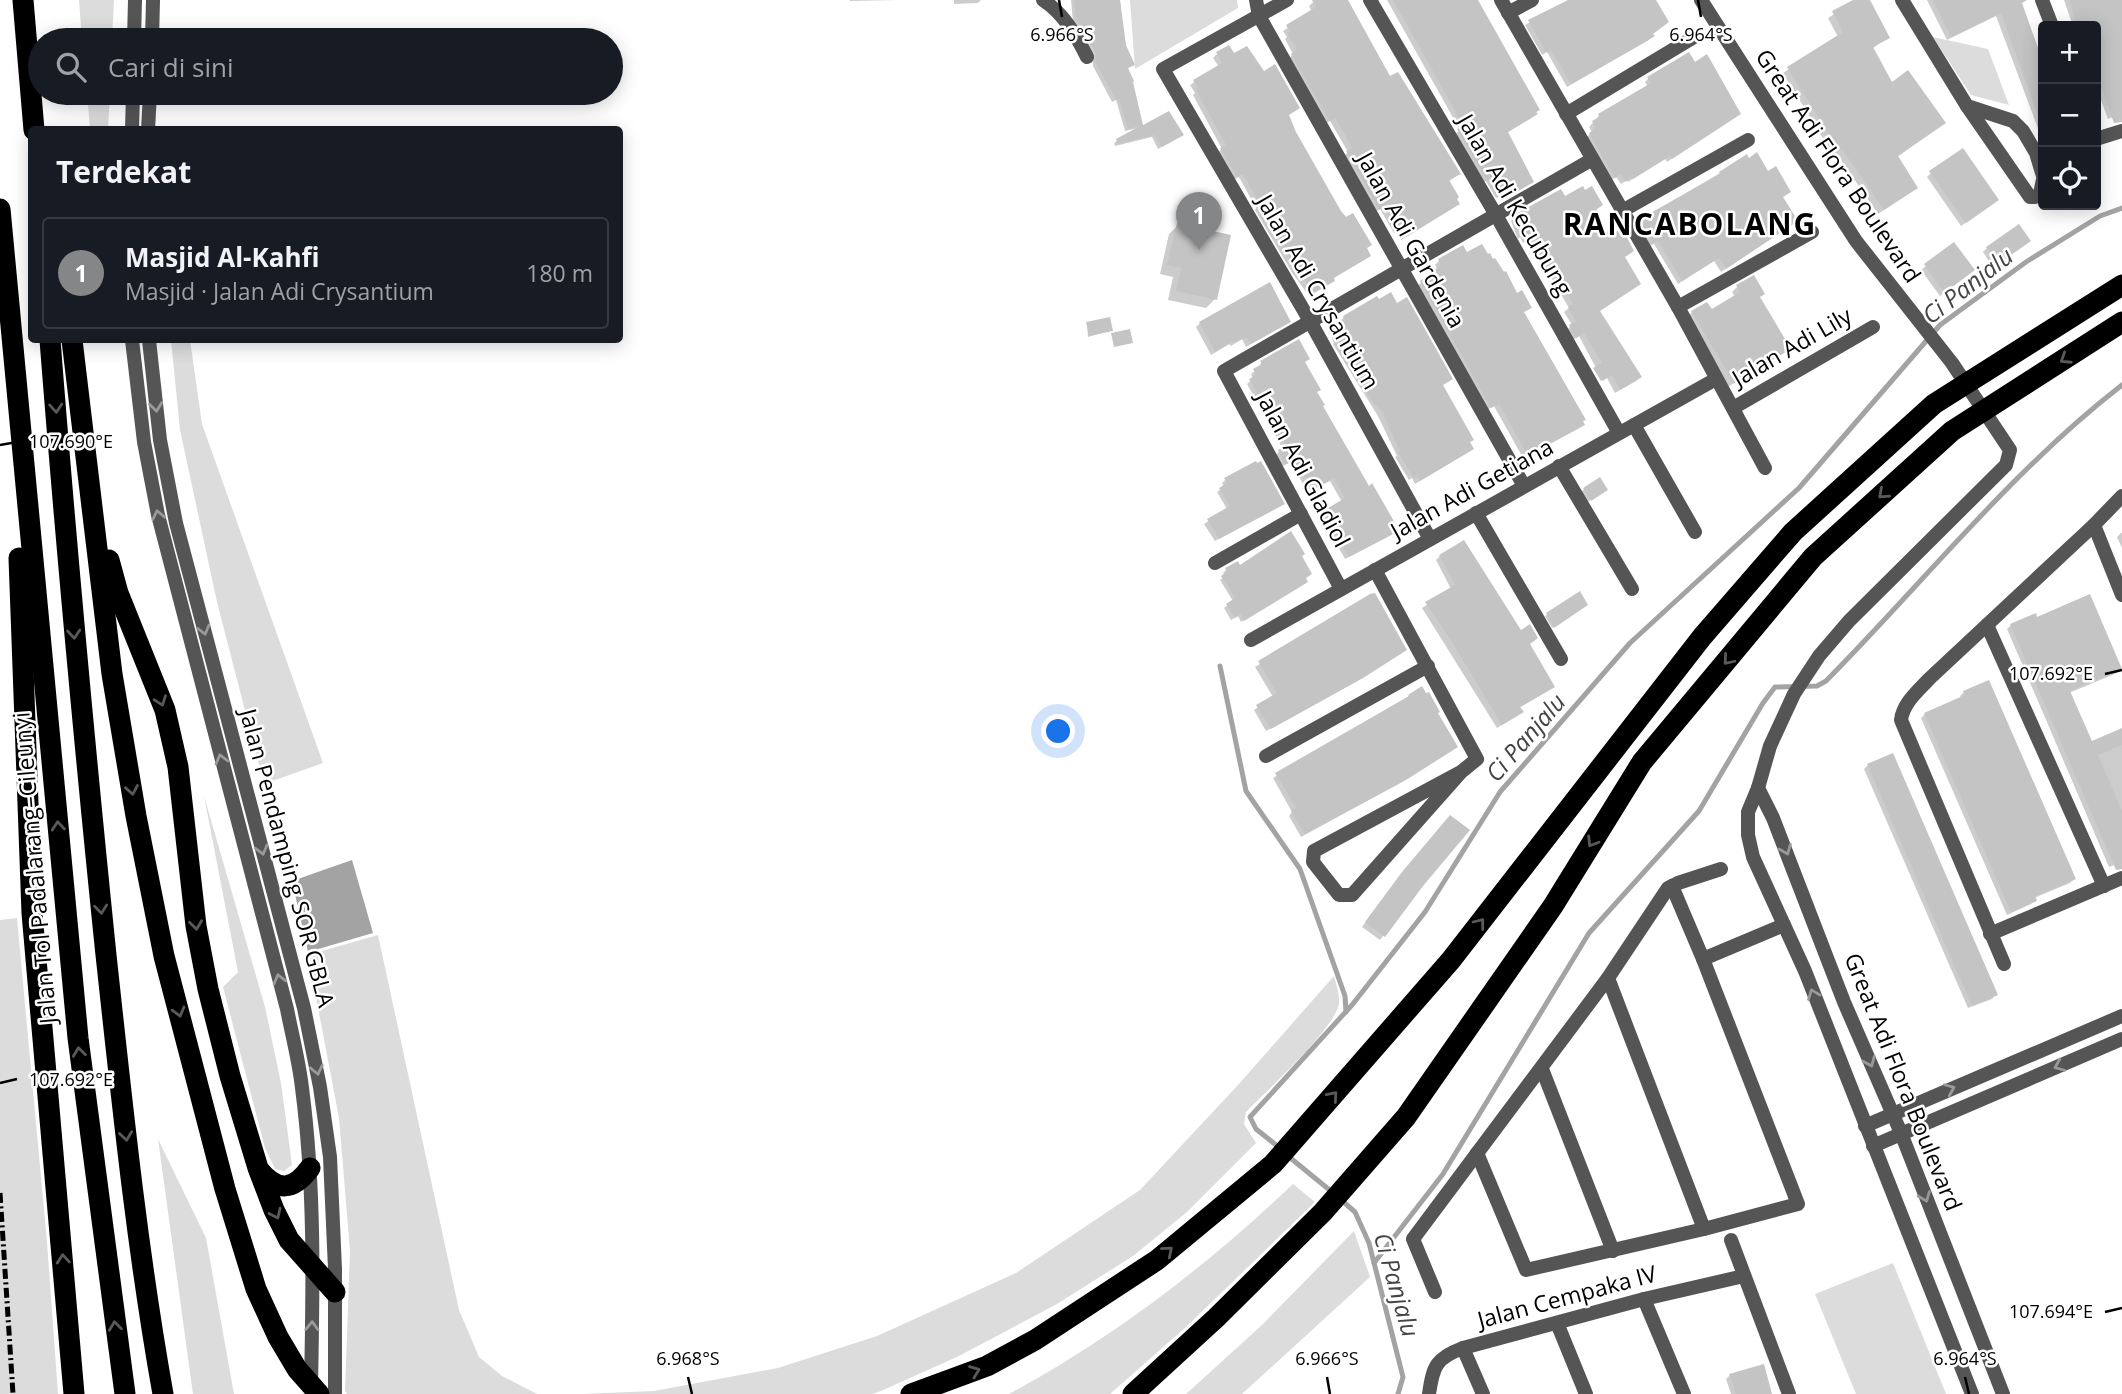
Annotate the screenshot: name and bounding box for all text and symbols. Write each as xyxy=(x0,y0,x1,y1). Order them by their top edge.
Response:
map controls xyxy=(2038,21,2101,210)
button: + xyxy=(2038,21,2101,84)
text: 6.966°S xyxy=(1030,22,1094,46)
text: 6.964°S xyxy=(1669,22,1733,46)
search box xyxy=(28,28,623,105)
street label: Great Adi Flora Boulevard xyxy=(1749,42,1929,289)
icon: search xyxy=(52,48,90,86)
text: Cari di sini xyxy=(108,49,233,85)
button: − xyxy=(2038,84,2101,147)
street label: Jalan Adi Kecubung xyxy=(1450,106,1581,302)
street label: Jalan Adi Gardenia xyxy=(1349,144,1474,333)
button: locate xyxy=(2038,147,2101,210)
text: Terdekat xyxy=(56,151,191,192)
street label: Jalan Adi Crysantium xyxy=(1249,186,1388,395)
pin: 1 xyxy=(1176,192,1222,250)
district label: RANCABOLANG xyxy=(1563,203,1817,244)
text: Masjid Al-Kahfi xyxy=(125,239,320,275)
water label: Ci Panjalu xyxy=(1915,239,2019,331)
text: 1 xyxy=(74,257,88,289)
text: 180 m xyxy=(526,257,593,289)
text: Masjid · Jalan Adi Crysantium xyxy=(125,275,434,307)
street label: Jalan Adi Lily xyxy=(1724,299,1858,394)
one-way arrow xyxy=(2059,350,2072,363)
street label: Jalan Adi Gladiol xyxy=(1248,383,1359,552)
one-way arrow xyxy=(48,402,63,413)
one-way arrow xyxy=(148,402,163,413)
text: 107.690°E xyxy=(29,429,113,453)
street label: Jalan Adi Getiana xyxy=(1383,430,1559,547)
one-way arrow xyxy=(1878,486,1891,498)
one-way arrow xyxy=(152,509,166,521)
one-way arrow xyxy=(195,623,210,635)
one-way arrow xyxy=(66,629,81,640)
one-way arrow xyxy=(1723,652,1736,664)
text: 107.692°E xyxy=(2009,661,2093,685)
water label: Ci Panjalu xyxy=(1477,686,1572,788)
one-way arrow xyxy=(153,694,167,706)
street label: Jalan Pendamping SOR GBLA xyxy=(232,703,343,1011)
street label: Jalan Tol Padalarang–Cileunyi xyxy=(4,711,64,1027)
your location xyxy=(1041,714,1075,748)
one-way arrow xyxy=(215,753,229,765)
one-way arrow xyxy=(124,784,139,796)
one-way arrow xyxy=(51,820,66,831)
one-way arrow xyxy=(1588,834,1601,847)
one-way arrow xyxy=(253,843,268,855)
one-way arrow xyxy=(1777,844,1791,856)
one-way arrow xyxy=(94,904,109,915)
one-way arrow xyxy=(1472,918,1485,930)
one-way arrow xyxy=(189,919,204,931)
street label: Great Adi Flora Boulevard xyxy=(1838,948,1970,1215)
one-way arrow xyxy=(273,973,288,985)
one-way arrow xyxy=(1808,989,1822,1001)
one-way arrow xyxy=(171,1006,185,1018)
one-way arrow xyxy=(72,1046,87,1058)
one-way arrow xyxy=(1861,1055,1875,1067)
one-way arrow xyxy=(2054,1057,2066,1071)
one-way arrow xyxy=(308,1064,323,1076)
text: 107.692°E xyxy=(29,1067,113,1091)
one-way arrow xyxy=(1943,1084,1955,1098)
one-way arrow xyxy=(1325,1091,1337,1104)
one-way arrow xyxy=(118,1130,133,1141)
one-way arrow xyxy=(1917,1190,1931,1202)
one-way arrow xyxy=(268,1207,282,1219)
water label: Ci Panjalu xyxy=(1367,1229,1428,1341)
one-way arrow xyxy=(1160,1247,1173,1260)
one-way arrow xyxy=(56,1253,71,1264)
street label: Jalan Cempaka IV xyxy=(1472,1257,1660,1336)
text: 107.694°E xyxy=(2009,1299,2093,1323)
one-way arrow xyxy=(304,1320,320,1331)
one-way arrow xyxy=(107,1321,122,1332)
text: 6.968°S xyxy=(656,1346,720,1370)
text: 6.966°S xyxy=(1295,1346,1359,1370)
text: 6.964°S xyxy=(1933,1346,1997,1370)
one-way arrow xyxy=(968,1365,980,1379)

